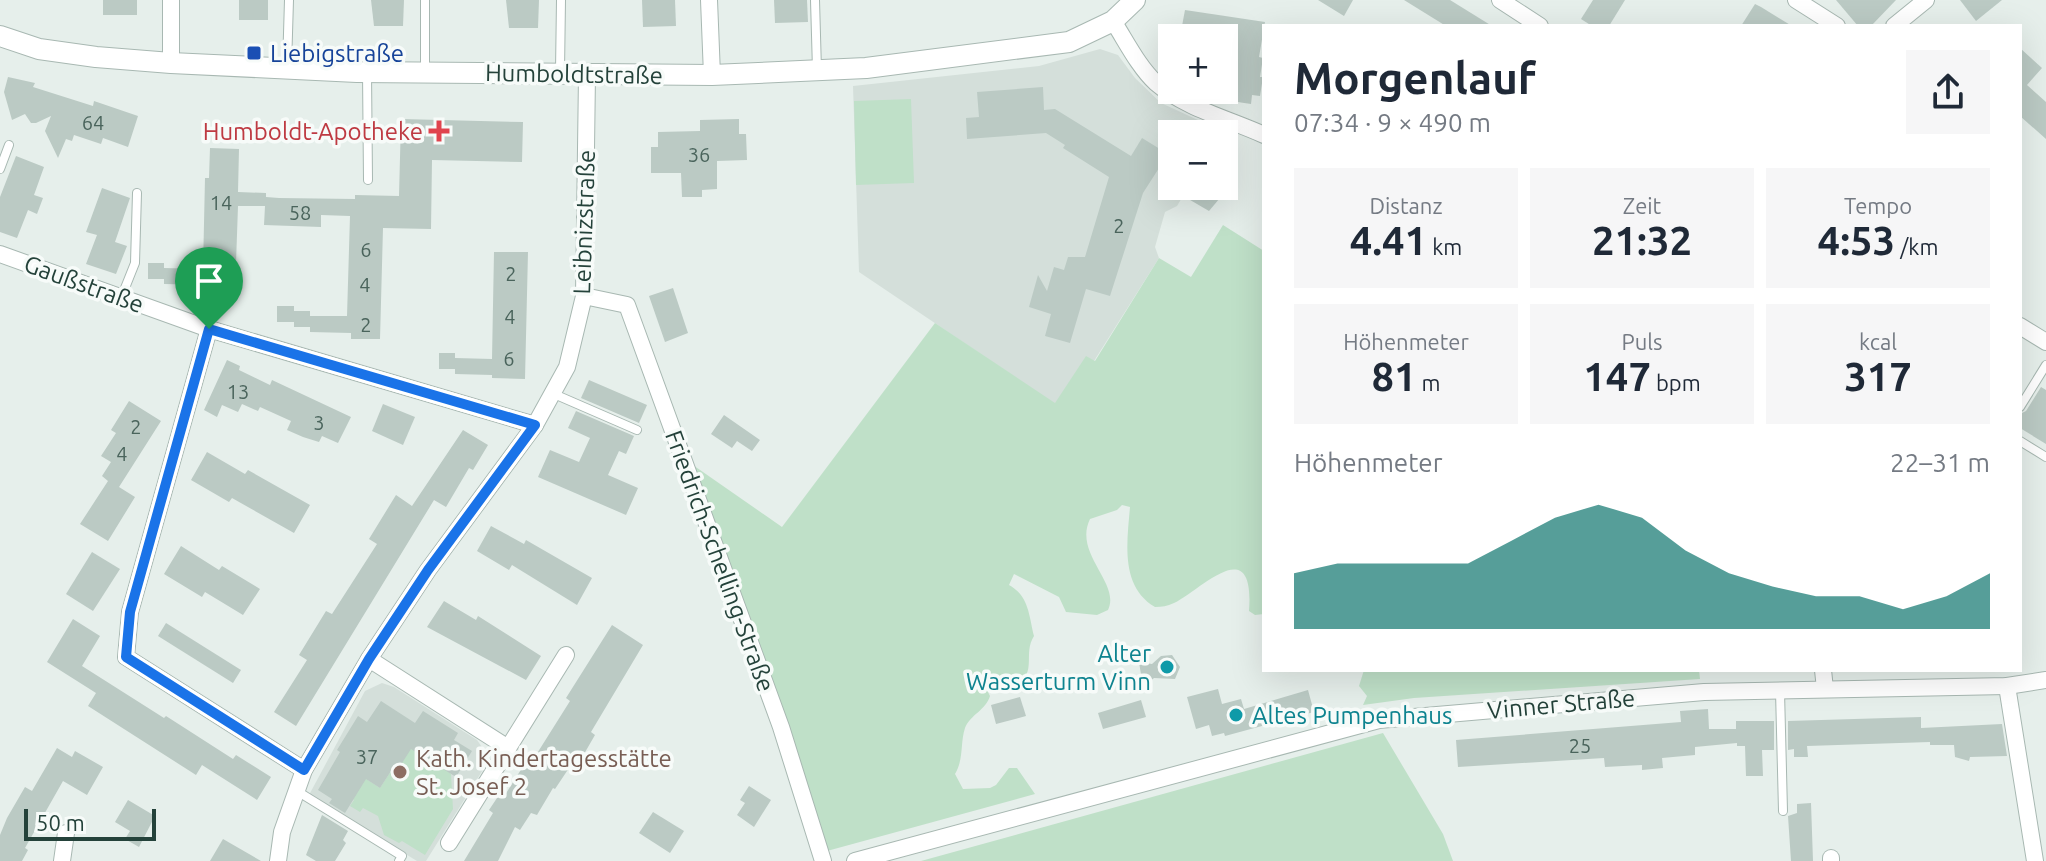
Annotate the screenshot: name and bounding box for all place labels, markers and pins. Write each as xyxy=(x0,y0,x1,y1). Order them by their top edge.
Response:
place label: Liebigstraße xyxy=(270,40,404,67)
marker: Liebigstraße xyxy=(245,44,263,62)
place label: Humboldt-Apotheke xyxy=(203,118,423,145)
marker: Humboldt-Apotheke xyxy=(430,122,448,140)
pin xyxy=(175,247,243,329)
place label: Alter Wasserturm Vinn xyxy=(966,640,1151,695)
marker: Alter Wasserturm Vinn xyxy=(1158,658,1176,676)
place label: Altes Pumpenhaus xyxy=(1252,702,1452,729)
marker: Altes Pumpenhaus xyxy=(1227,706,1245,724)
place label: Kath. Kindertagesstätte St. Josef 2 xyxy=(416,745,672,800)
marker: Kath. Kindertagesstätte St. Josef 2 xyxy=(391,763,409,781)

